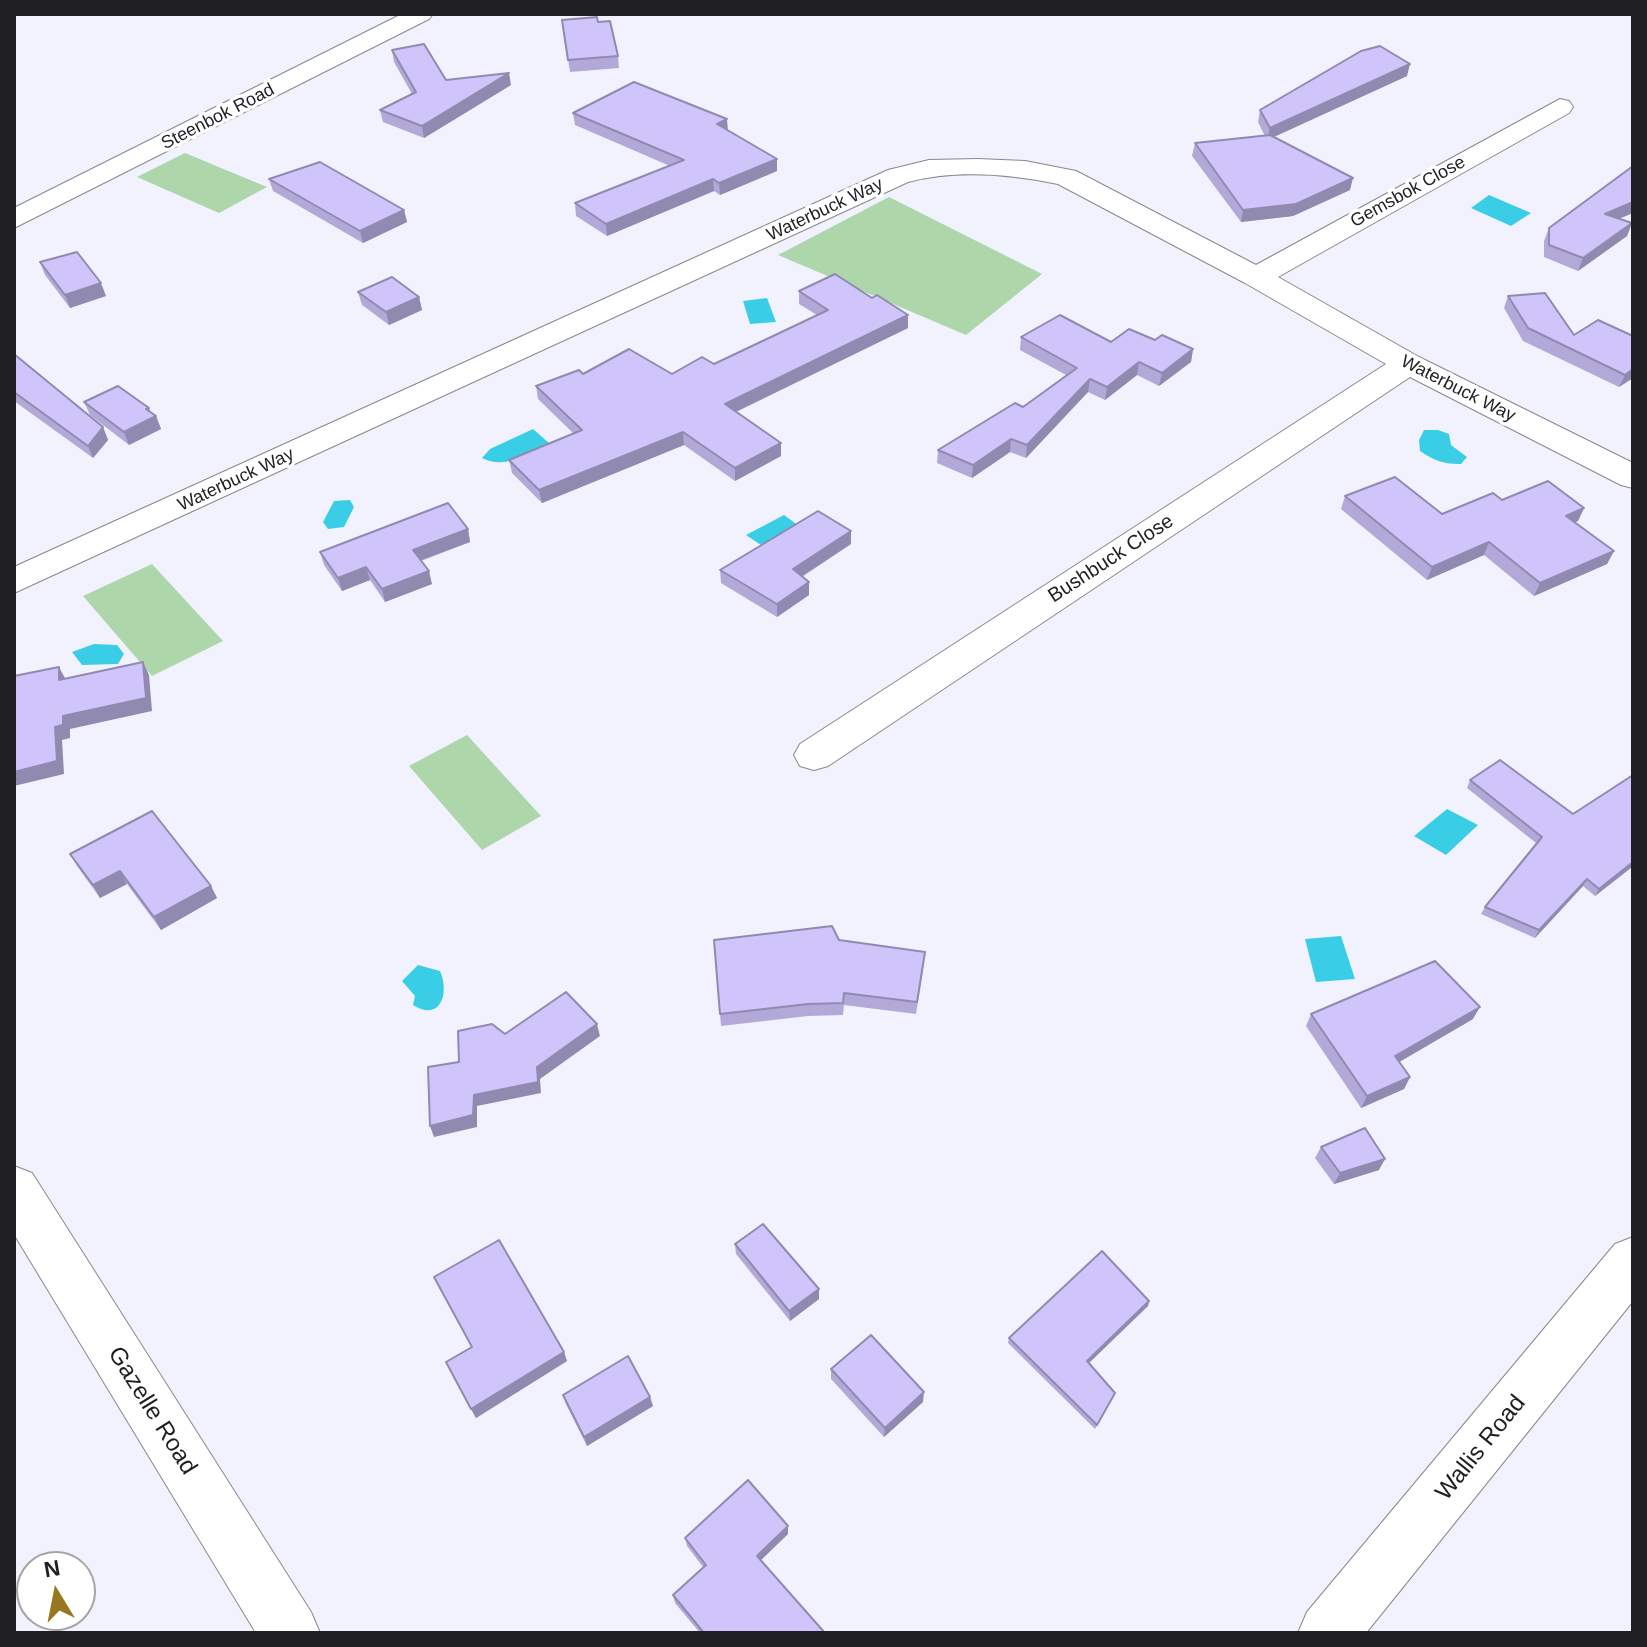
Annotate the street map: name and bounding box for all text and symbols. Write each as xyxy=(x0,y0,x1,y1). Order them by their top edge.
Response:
street label: Steenbok Road xyxy=(158,79,278,155)
street label: Gemsbok Close xyxy=(1347,152,1469,232)
street label: Waterbuck Way xyxy=(763,174,887,246)
street label: Waterbuck Way xyxy=(1397,351,1519,427)
street label: Waterbuck Way xyxy=(174,444,298,516)
street label: Bushbuck Close xyxy=(1044,510,1178,608)
street label: Gazelle Road xyxy=(101,1342,203,1480)
street label: Wallis Road xyxy=(1430,1390,1532,1506)
north arrow xyxy=(16,1551,96,1631)
text: N xyxy=(42,1555,62,1583)

